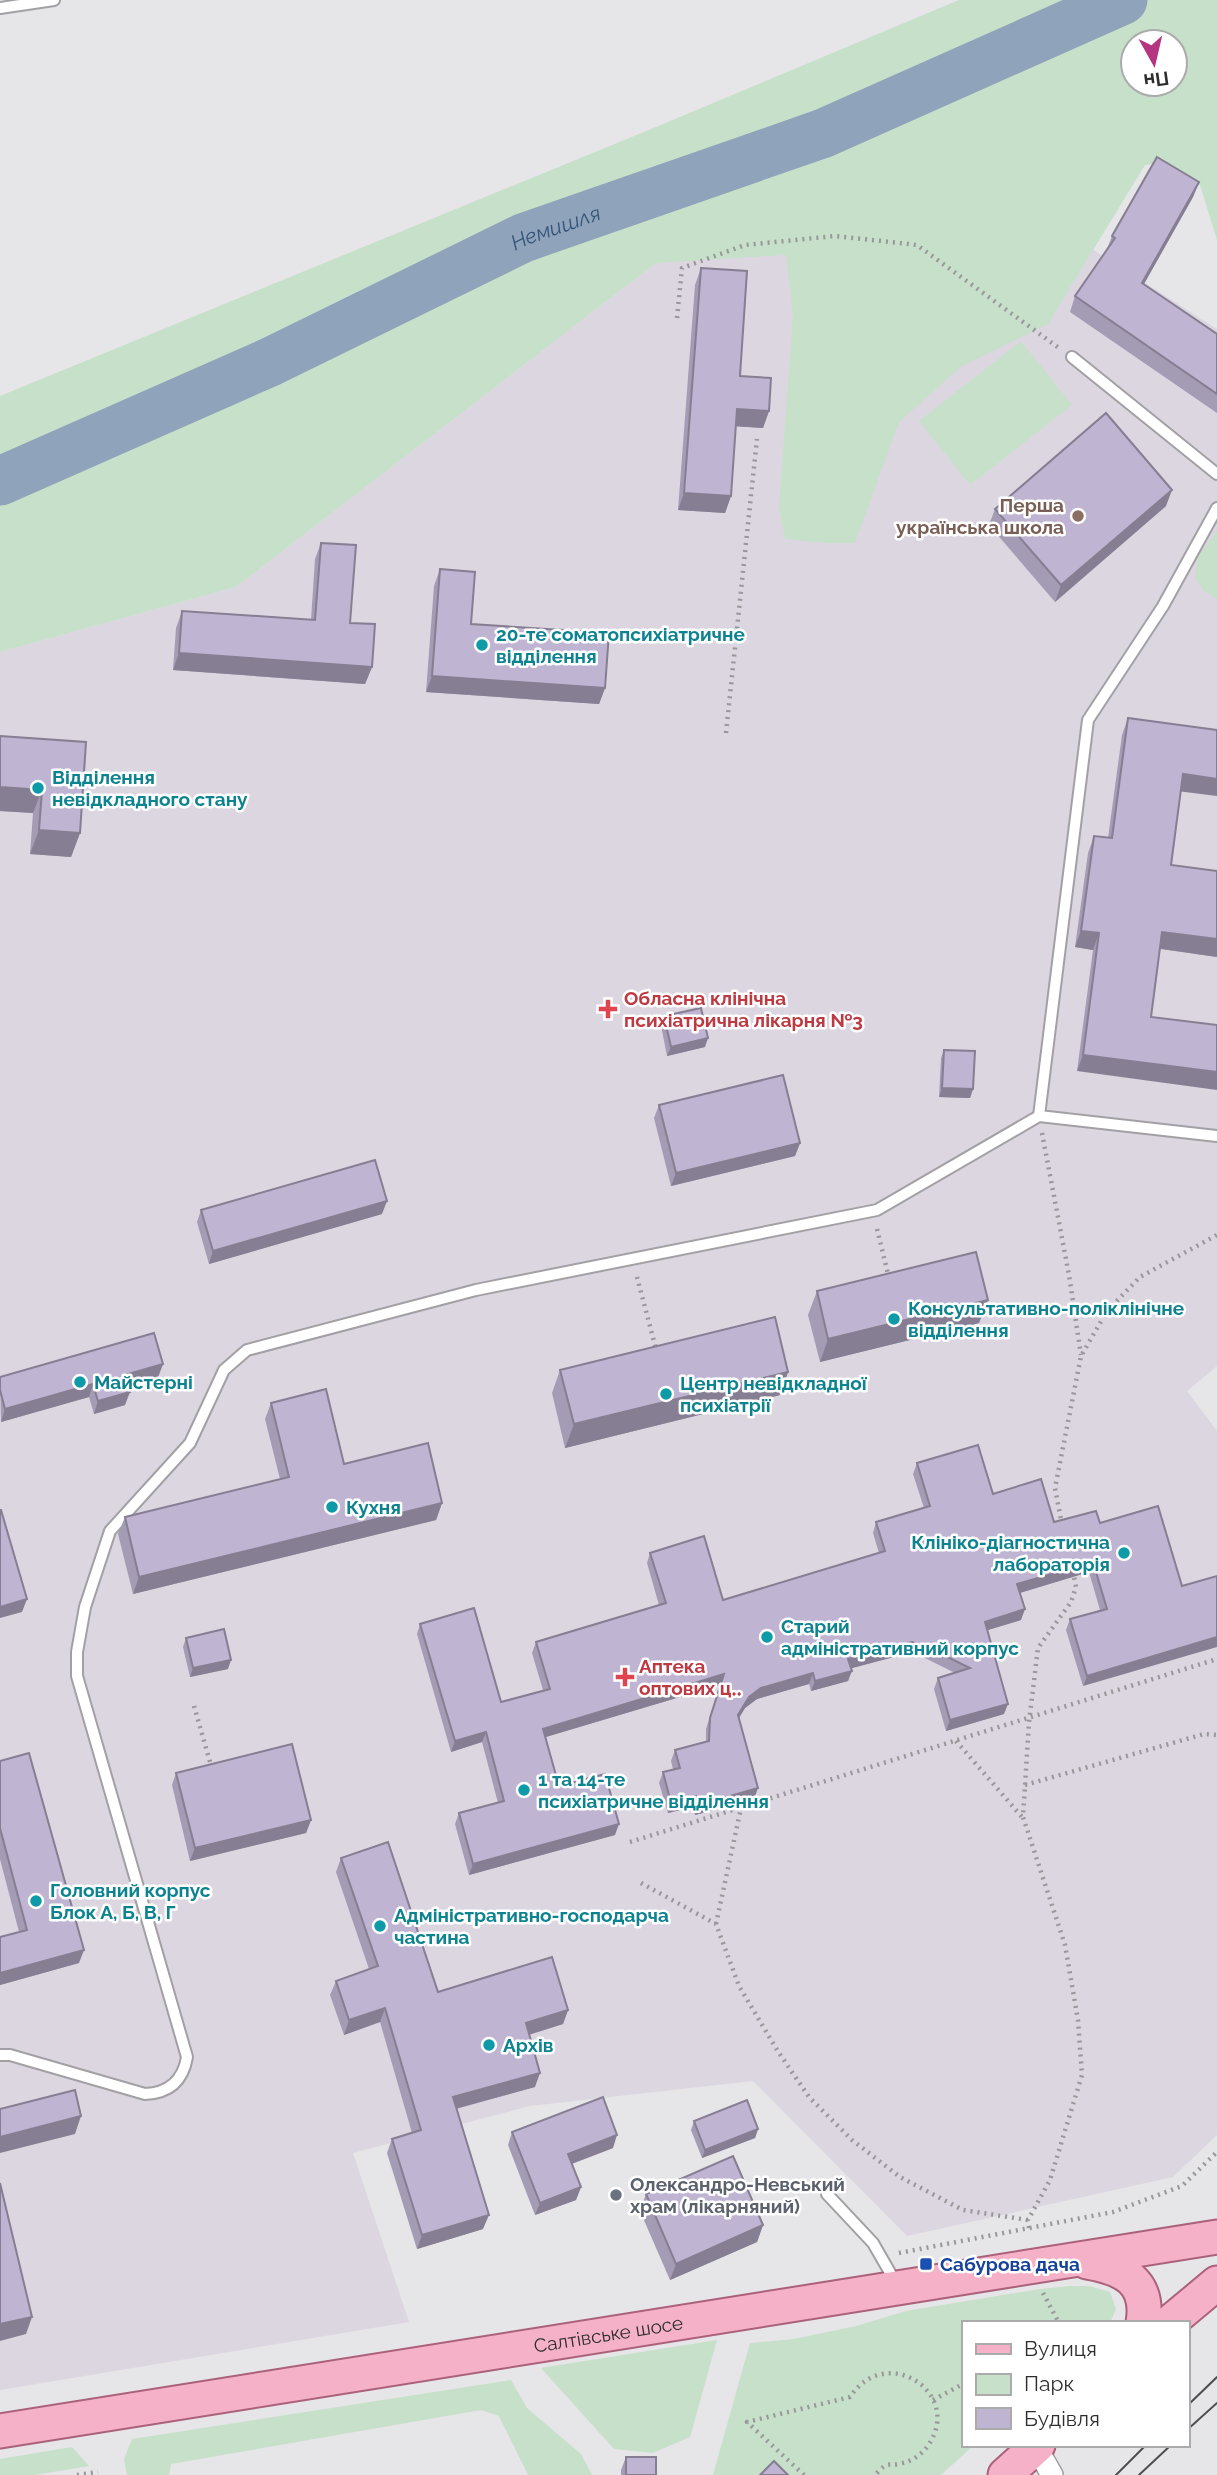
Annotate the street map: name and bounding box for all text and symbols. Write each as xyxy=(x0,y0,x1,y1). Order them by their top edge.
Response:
north arrow xyxy=(1119,28,1189,98)
text: Пн xyxy=(1142,67,1170,92)
water label: Немишля xyxy=(506,200,604,255)
place label: Перша українська школа xyxy=(896,494,1064,538)
marker: Перша українська школа xyxy=(1070,508,1086,524)
place label: 20-те соматопсихіатричне відділення xyxy=(496,623,745,667)
marker: 20-те соматопсихіатричне відділення xyxy=(474,637,490,653)
place label: Відділення невідкладного стану xyxy=(52,766,248,810)
marker: Відділення невідкладного стану xyxy=(30,780,46,796)
place label: Обласна клінічна психіатрична лікарня №3 xyxy=(624,987,863,1031)
marker: Обласна клінічна психіатрична лікарня №3 xyxy=(598,999,618,1019)
place label: Консультативно-поліклінічне відділення xyxy=(908,1297,1184,1341)
marker: Консультативно-поліклінічне відділення xyxy=(886,1311,902,1327)
place label: Майстерні xyxy=(94,1371,193,1393)
place label: Центр невідкладної психіатрії xyxy=(680,1372,868,1416)
marker: Майстерні xyxy=(72,1374,88,1390)
marker: Центр невідкладної психіатрії xyxy=(658,1386,674,1402)
place label: Кухня xyxy=(346,1496,401,1518)
marker: Кухня xyxy=(324,1499,340,1515)
place label: Клініко-діагностична лабораторія xyxy=(911,1531,1110,1575)
marker: Клініко-діагностична лабораторія xyxy=(1116,1545,1132,1561)
place label: Старий адміністративний корпус xyxy=(781,1615,1019,1659)
marker: Старий адміністративний корпус xyxy=(759,1629,775,1645)
place label: Аптека оптових ц‥ xyxy=(639,1655,742,1699)
marker: Аптека оптових ц‥ xyxy=(617,1669,633,1685)
place label: 1 та 14-те психіатричне відділення xyxy=(538,1768,769,1812)
marker: 1 та 14-те психіатричне відділення xyxy=(516,1782,532,1798)
place label: Головний корпус Блок А, Б, В, Г xyxy=(50,1879,211,1923)
marker: Головний корпус Блок А, Б, В, Г xyxy=(28,1893,44,1909)
place label: Адміністративно-господарча частина xyxy=(394,1904,669,1948)
marker: Адміністративно-господарча частина xyxy=(372,1918,388,1934)
place label: Архів xyxy=(503,2034,554,2056)
marker: Архів xyxy=(481,2037,497,2053)
place label: Олександро-Невський храм (лікарняний) xyxy=(630,2173,845,2217)
marker: Олександро-Невський храм (лікарняний) xyxy=(608,2187,624,2203)
place label: Сабурова дача xyxy=(940,2253,1080,2275)
marker: Сабурова дача xyxy=(918,2256,934,2272)
street label: Салтівське шосе xyxy=(532,2311,684,2357)
legend xyxy=(962,2321,1189,2447)
text: Вулиця xyxy=(1024,2336,1097,2361)
text: Парк xyxy=(1024,2371,1074,2396)
text: Будівля xyxy=(1024,2406,1100,2431)

